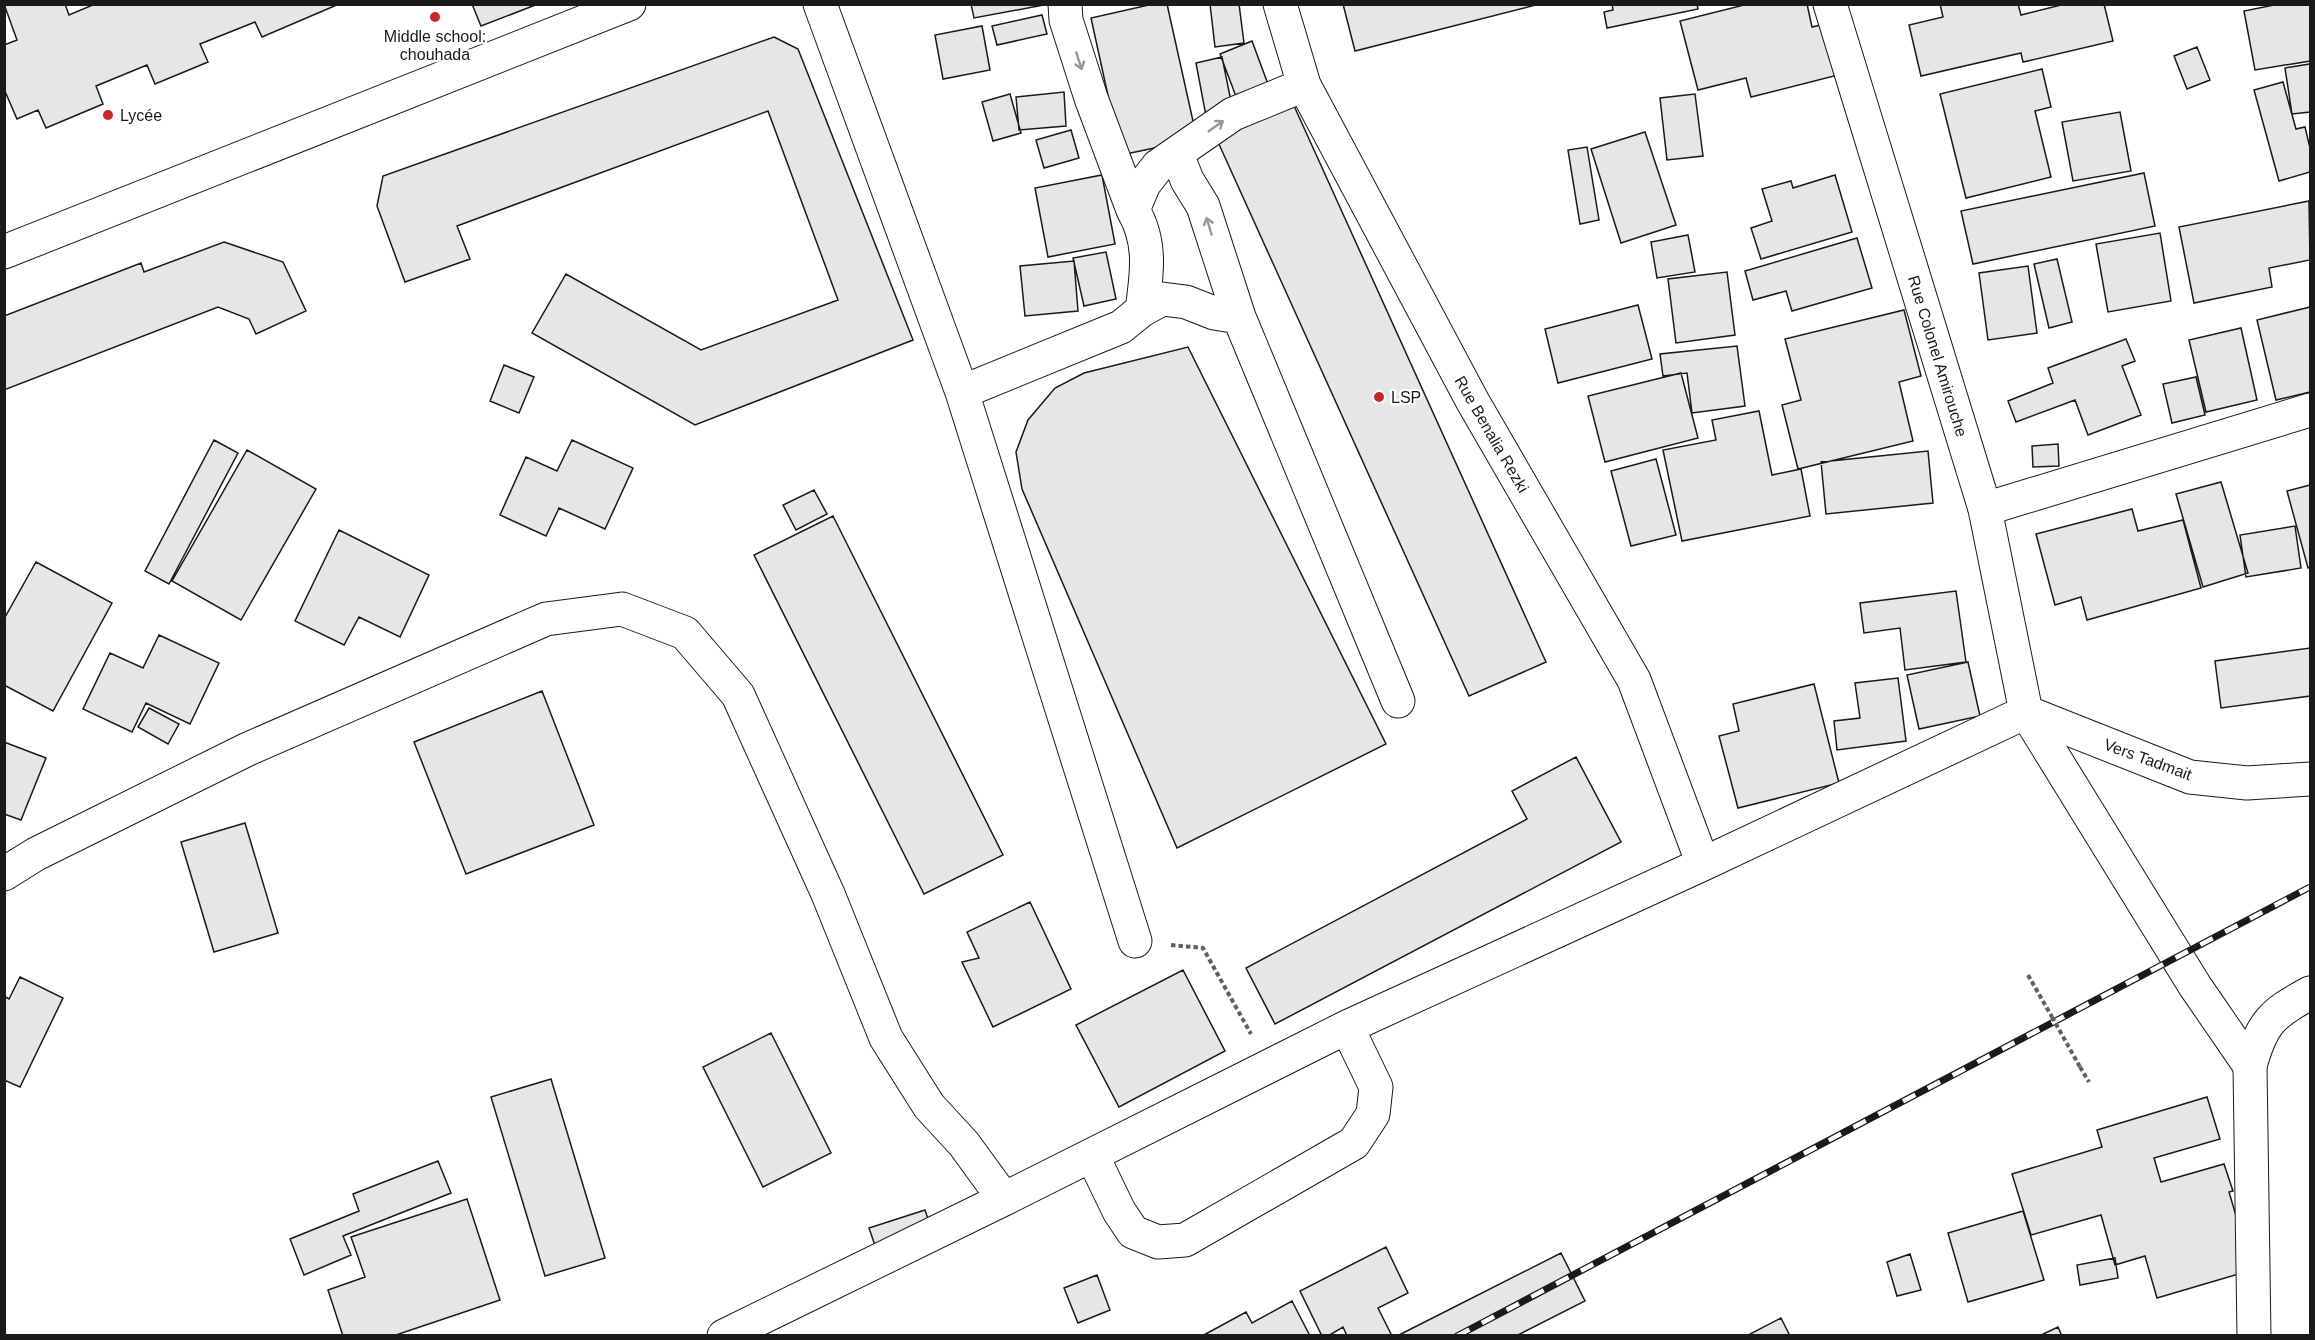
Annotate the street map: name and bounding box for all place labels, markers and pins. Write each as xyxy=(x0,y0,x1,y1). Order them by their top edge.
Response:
marker: Middle school: chouhada xyxy=(428,10,442,24)
place label: Middle school: chouhada xyxy=(384,28,486,63)
place label: Lycée xyxy=(120,107,162,124)
marker: Lycée xyxy=(101,108,115,122)
place label: LSP xyxy=(1391,389,1421,406)
marker: LSP xyxy=(1372,390,1386,404)

